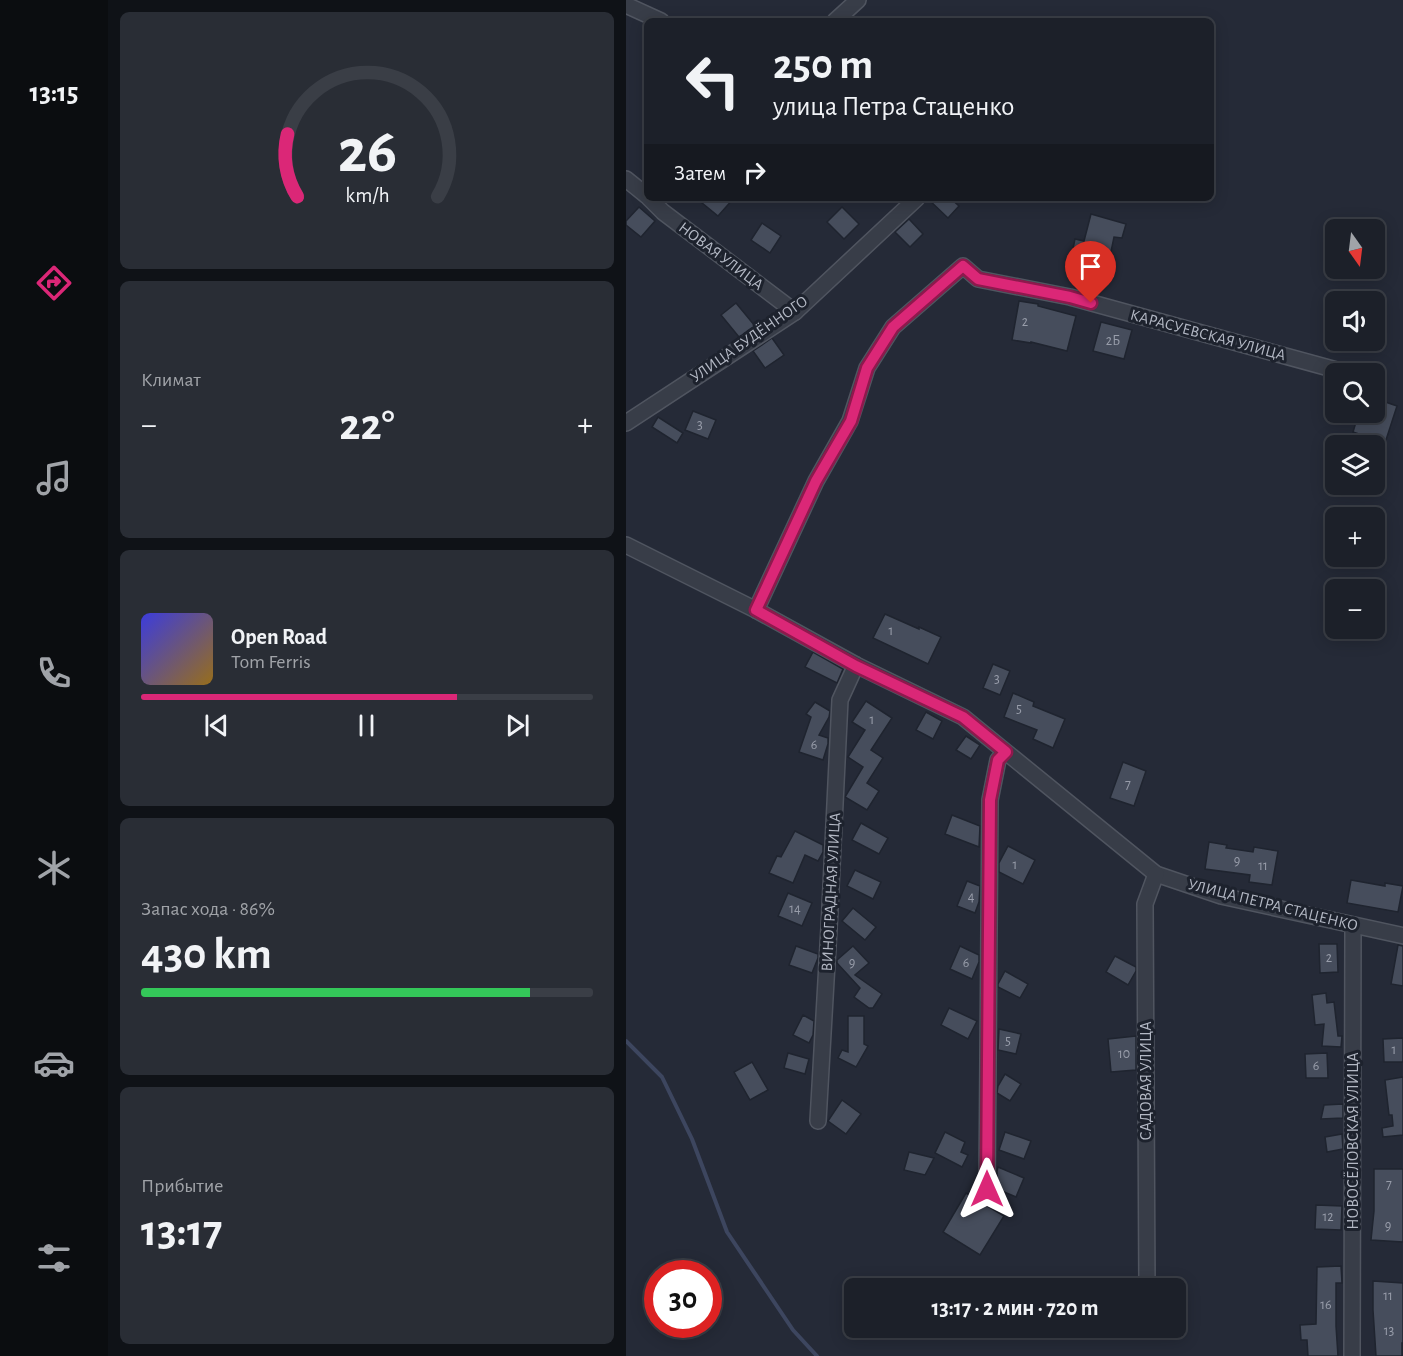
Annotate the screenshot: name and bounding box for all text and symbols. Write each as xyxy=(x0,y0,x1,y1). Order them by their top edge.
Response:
icon: left xyxy=(674,42,752,120)
text: 250 m xyxy=(773,44,873,86)
text: 13:15 xyxy=(30,79,78,106)
text: улица Петра Стаценко xyxy=(773,93,1014,120)
text: 26 xyxy=(337,122,397,184)
icon: right xyxy=(738,156,771,189)
text: Затем xyxy=(674,162,726,184)
text: km/h xyxy=(345,186,389,207)
street label: НОВАЯ УЛИЦА xyxy=(676,219,767,293)
north arrow xyxy=(1325,219,1385,279)
map controls xyxy=(1325,219,1385,639)
pin xyxy=(1065,241,1116,303)
icon: arrive xyxy=(1074,250,1107,283)
icon: directions xyxy=(33,262,75,304)
street label: УЛИЦА БУДЁННОГО xyxy=(686,291,811,385)
button: sound xyxy=(1325,291,1385,351)
street label: КАРАСУЕВСКАЯ УЛИЦА xyxy=(1129,307,1288,364)
house number: 2 xyxy=(1022,315,1028,329)
house number: 2Б xyxy=(1106,334,1120,348)
button: search xyxy=(1325,363,1385,423)
text: Климат xyxy=(141,370,201,390)
text: 22° xyxy=(339,403,395,448)
text: − xyxy=(141,409,157,442)
text: + xyxy=(577,409,593,442)
house number: 3 xyxy=(697,418,703,432)
button: layers xyxy=(1325,435,1385,495)
icon: music xyxy=(33,457,75,499)
button: + xyxy=(1325,507,1385,567)
button: − xyxy=(1325,579,1385,639)
house number: 1 xyxy=(889,624,893,638)
text: Open Road xyxy=(231,626,327,648)
icon: phone xyxy=(33,652,75,694)
text: Tom Ferris xyxy=(231,652,311,672)
house number: 3 xyxy=(994,672,1000,686)
house number: 5 xyxy=(1016,702,1022,716)
icon: previous xyxy=(200,709,233,742)
icon: pause xyxy=(350,709,383,742)
icon: next xyxy=(501,709,534,742)
house number: 1 xyxy=(870,713,874,727)
house number: 6 xyxy=(811,738,817,752)
house number: 7 xyxy=(1125,777,1131,791)
street label: ВИНОГРАДНАЯ УЛИЦА xyxy=(819,812,843,972)
icon: climate xyxy=(33,847,75,889)
house number: 9 xyxy=(1234,854,1240,868)
house number: 1 xyxy=(1013,858,1017,872)
house number: 11 xyxy=(1258,859,1268,873)
street label: УЛИЦА ПЕТРА СТАЦЕНКО xyxy=(1186,876,1360,934)
house number: 4 xyxy=(968,890,975,904)
text: Запас хода · 86% xyxy=(141,899,275,919)
house number: 14 xyxy=(789,902,801,916)
text: 430 km xyxy=(141,932,272,977)
house number: 2 xyxy=(1326,951,1332,965)
house number: 9 xyxy=(849,956,855,970)
house number: 6 xyxy=(963,956,969,970)
street label: САДОВАЯ УЛИЦА xyxy=(1138,1021,1154,1141)
house number: 5 xyxy=(1005,1034,1011,1048)
icon: car xyxy=(33,1042,75,1084)
house number: 1 xyxy=(1392,1043,1396,1057)
house number: 10 xyxy=(1118,1047,1130,1061)
street label: НОВОСЁЛОВСКАЯ УЛИЦА xyxy=(1343,1052,1361,1230)
house number: 6 xyxy=(1313,1059,1319,1073)
position arrow xyxy=(955,1157,1019,1221)
text: Прибытие xyxy=(141,1176,223,1196)
house number: 7 xyxy=(1386,1177,1392,1191)
text: 13:17 xyxy=(141,1209,223,1254)
house number: 12 xyxy=(1322,1210,1334,1224)
house number: 9 xyxy=(1385,1219,1391,1233)
icon: filters xyxy=(33,1237,75,1279)
speed limit sign: 30 xyxy=(644,1260,722,1338)
house number: 11 xyxy=(1383,1289,1393,1303)
text: 13:17 · 2 мин · 720 m xyxy=(931,1297,1099,1319)
house number: 16 xyxy=(1320,1298,1332,1312)
house number: 13 xyxy=(1384,1324,1395,1338)

